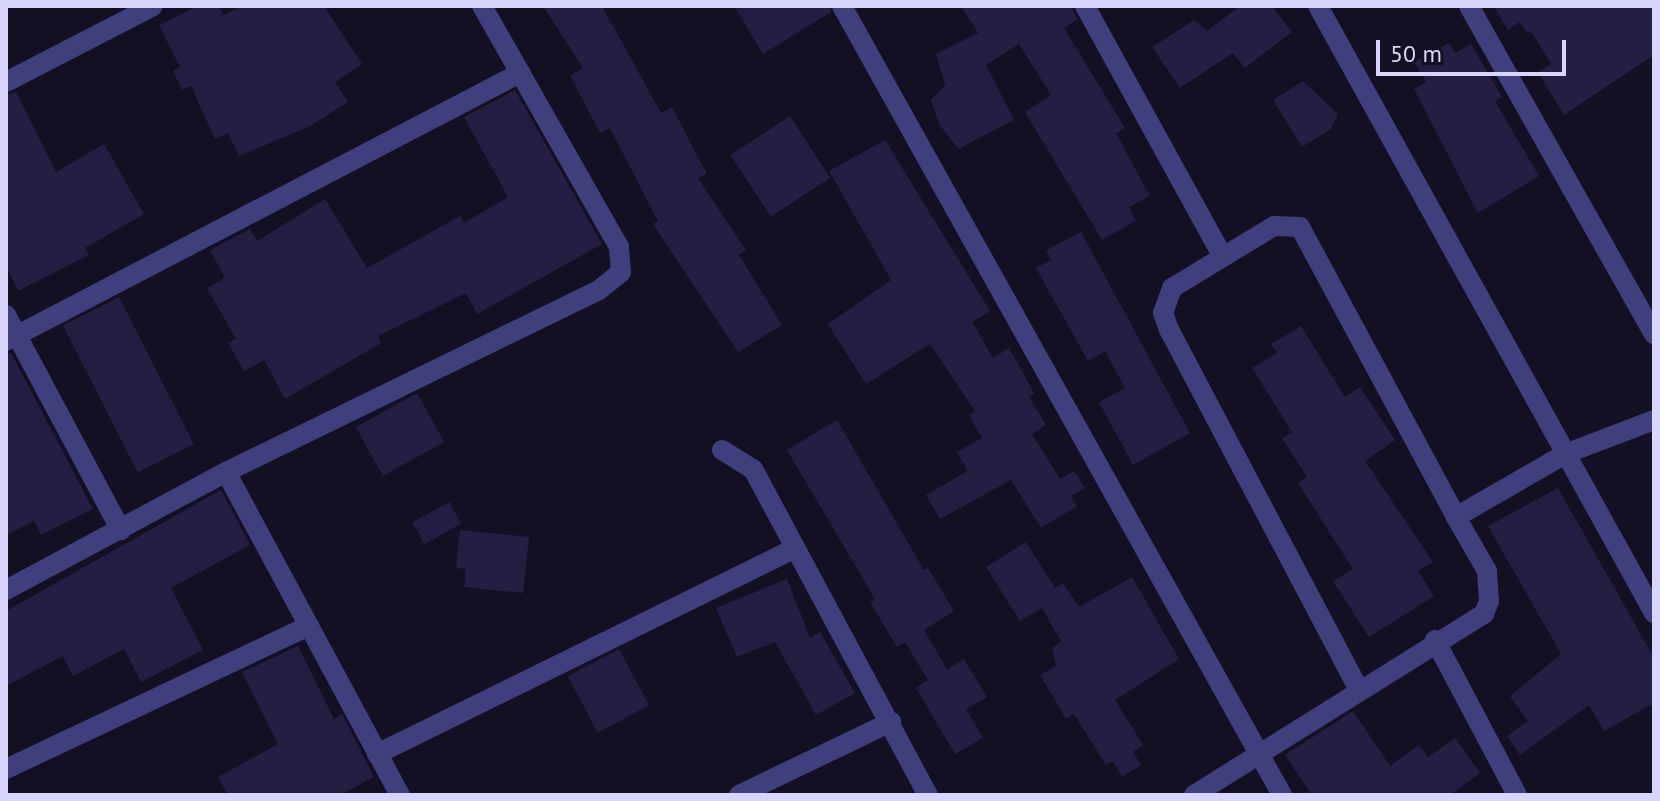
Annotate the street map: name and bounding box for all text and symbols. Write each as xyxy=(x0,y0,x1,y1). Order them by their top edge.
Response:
scale bar xyxy=(1380,24,1570,74)
text: 50 m xyxy=(1390,38,1442,69)

